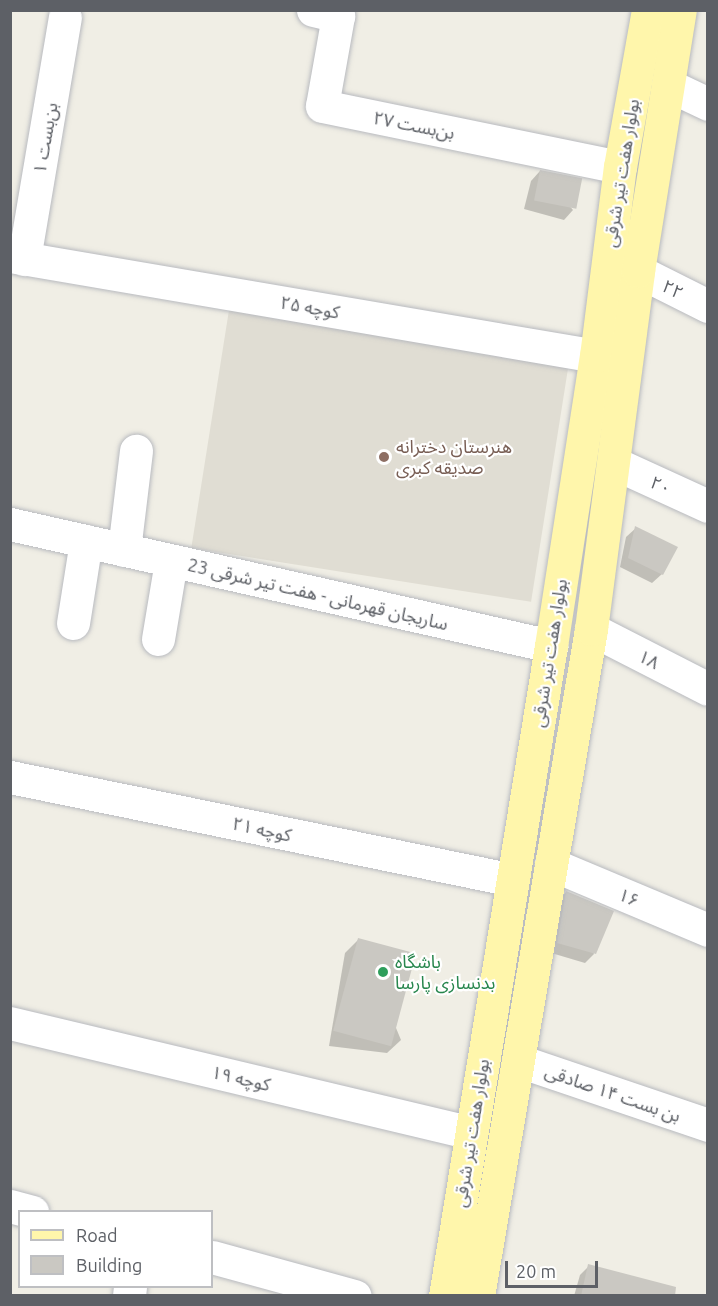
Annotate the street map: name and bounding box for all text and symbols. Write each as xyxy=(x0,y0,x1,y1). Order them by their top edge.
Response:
street label: بولوار هفت تیر شرقی xyxy=(599,97,643,249)
street label: بن‌بست ۱ xyxy=(28,101,62,175)
street label: بن‌بست ۲۷ xyxy=(371,107,457,143)
street label: ۲۲ xyxy=(659,275,687,303)
street label: کوچه ۲۵ xyxy=(279,291,341,323)
place label: هنرستان دخترانه صدیقه کبری xyxy=(396,436,512,478)
marker: هنرستان دخترانه صدیقه کبری xyxy=(377,450,391,464)
street label: ۲۰ xyxy=(647,471,675,499)
street label: ساریجان قهرمانی - هفت تیر شرقی 23 xyxy=(186,553,450,635)
street label: بولوار هفت تیر شرقی xyxy=(527,577,571,729)
street label: ۱۸ xyxy=(635,645,663,673)
street label: کوچه ۲۱ xyxy=(230,812,294,846)
street label: ۱۶ xyxy=(615,883,643,911)
place label: باشگاه بدنسازی پارسا xyxy=(395,951,495,994)
marker: باشگاه بدنسازی پارسا xyxy=(376,965,390,979)
street label: بولوار هفت تیر شرقی xyxy=(449,1057,493,1209)
street label: بن بست ۱۴ صادقی xyxy=(542,1060,684,1126)
street label: کوچه ۱۹ xyxy=(209,1061,273,1095)
legend xyxy=(18,1210,213,1288)
text: Road xyxy=(76,1225,118,1245)
scale bar xyxy=(508,1249,601,1287)
text: Building xyxy=(76,1255,142,1275)
text: 20 m xyxy=(516,1261,556,1281)

